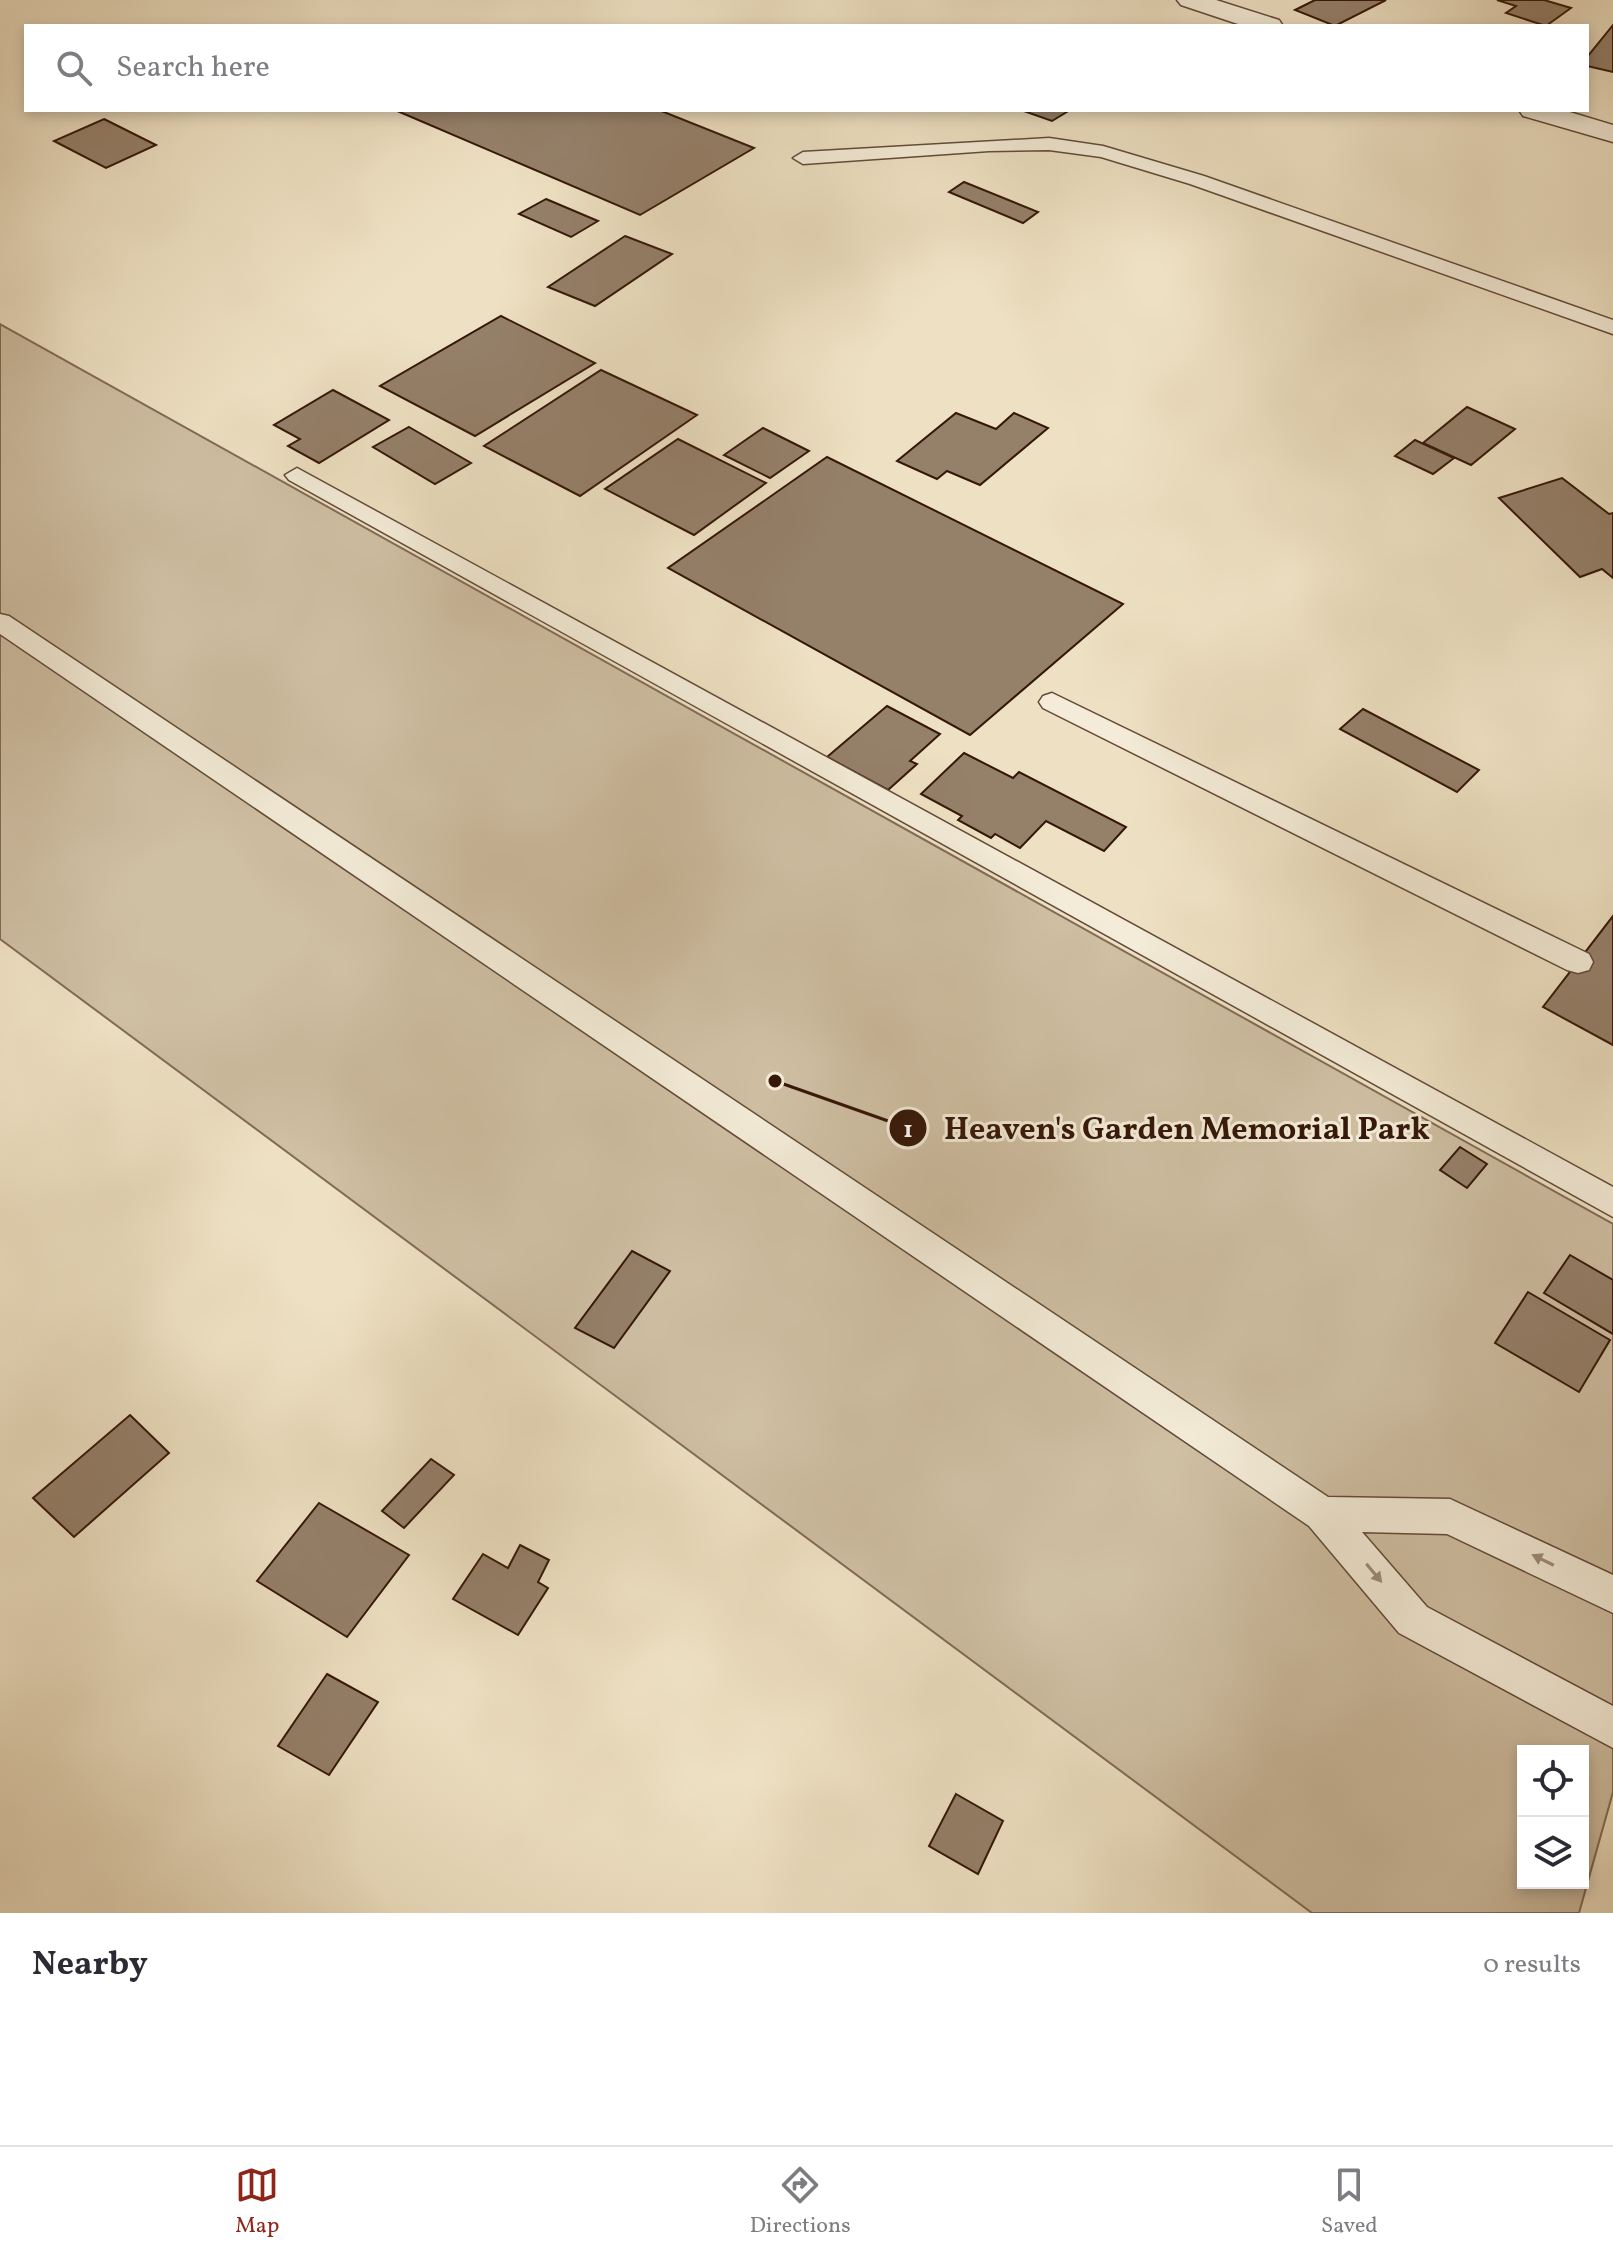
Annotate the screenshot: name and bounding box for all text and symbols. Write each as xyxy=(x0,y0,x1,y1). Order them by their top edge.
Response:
search box xyxy=(24,24,1589,112)
icon: search xyxy=(52,46,96,90)
text: Search here xyxy=(116,47,270,89)
callout: Heaven's Garden Memorial Park xyxy=(888,1100,1446,1156)
text: Heaven's Garden Memorial Park xyxy=(944,1109,1430,1153)
text: 1 xyxy=(903,1114,913,1148)
one-way arrow xyxy=(1531,1553,1554,1567)
one-way arrow xyxy=(1365,1563,1382,1583)
map controls xyxy=(1517,1745,1589,1889)
button: locate xyxy=(1517,1745,1589,1817)
button: layers xyxy=(1517,1817,1589,1889)
text: Nearby xyxy=(32,1942,148,1989)
text: 0 results xyxy=(1483,1947,1581,1983)
tab: Map xyxy=(235,2163,279,2242)
tab: Directions xyxy=(750,2163,851,2242)
tab: Saved xyxy=(1321,2163,1378,2242)

